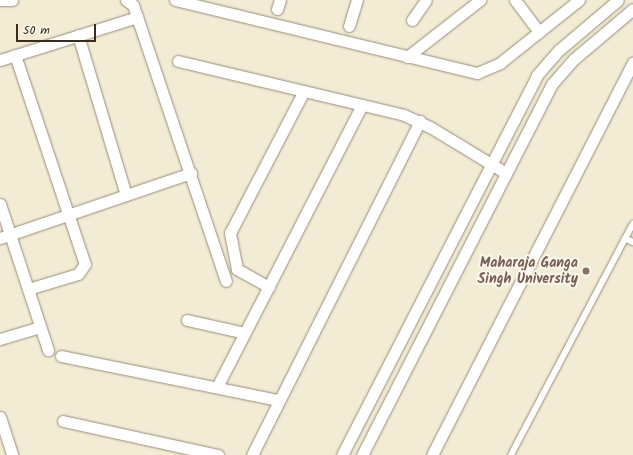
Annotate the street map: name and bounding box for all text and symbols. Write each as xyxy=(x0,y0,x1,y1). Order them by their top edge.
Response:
scale bar xyxy=(18,16,98,42)
text: 50 m xyxy=(23,21,50,40)
place label: Maharaja Ganga Singh University xyxy=(478,255,578,288)
marker: Maharaja Ganga Singh University xyxy=(581,266,591,276)

